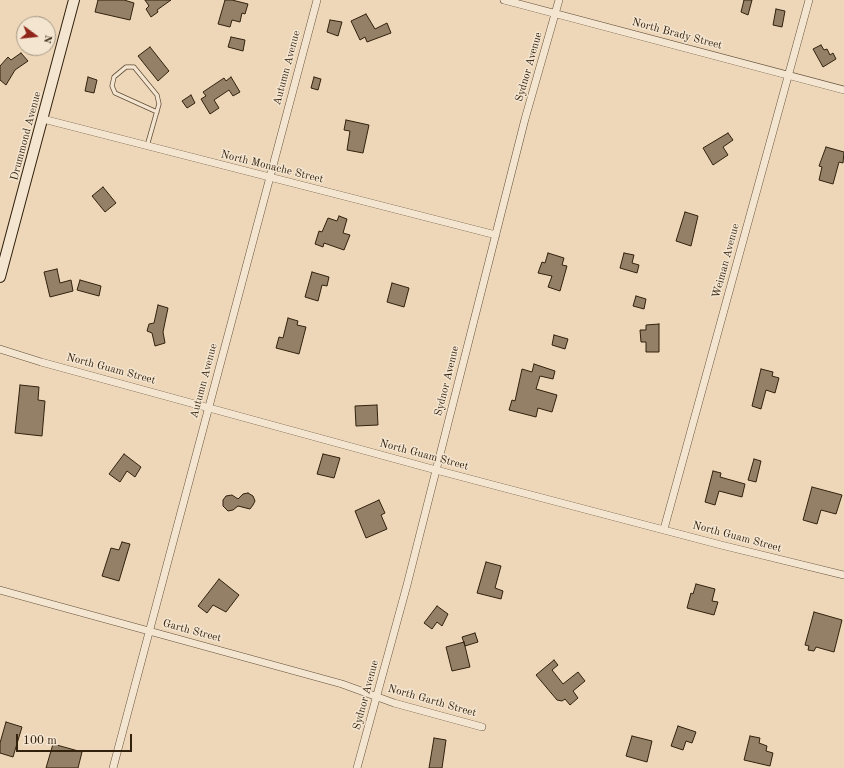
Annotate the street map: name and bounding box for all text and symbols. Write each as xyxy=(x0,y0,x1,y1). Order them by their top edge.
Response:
north arrow xyxy=(16,16,56,56)
street label: North Brady Street xyxy=(631,16,723,52)
street label: Autumn Avenue xyxy=(271,29,303,107)
street label: Sydnor Avenue xyxy=(513,31,545,103)
text: N xyxy=(41,33,54,44)
street label: Drummond Avenue xyxy=(8,90,44,182)
street label: North Monache Street xyxy=(219,148,325,186)
street label: Weiman Avenue xyxy=(710,222,742,300)
street label: Autumn Avenue xyxy=(188,342,220,420)
street label: Sydnor Avenue xyxy=(432,345,462,417)
street label: North Guam Street xyxy=(65,351,157,387)
street label: North Guam Street xyxy=(378,437,470,473)
street label: North Guam Street xyxy=(691,519,783,555)
street label: Garth Street xyxy=(161,617,223,645)
street label: Sydnor Avenue xyxy=(350,659,382,731)
street label: North Garth Street xyxy=(386,682,478,720)
scale bar xyxy=(18,726,134,752)
text: 100 m xyxy=(23,735,57,747)

